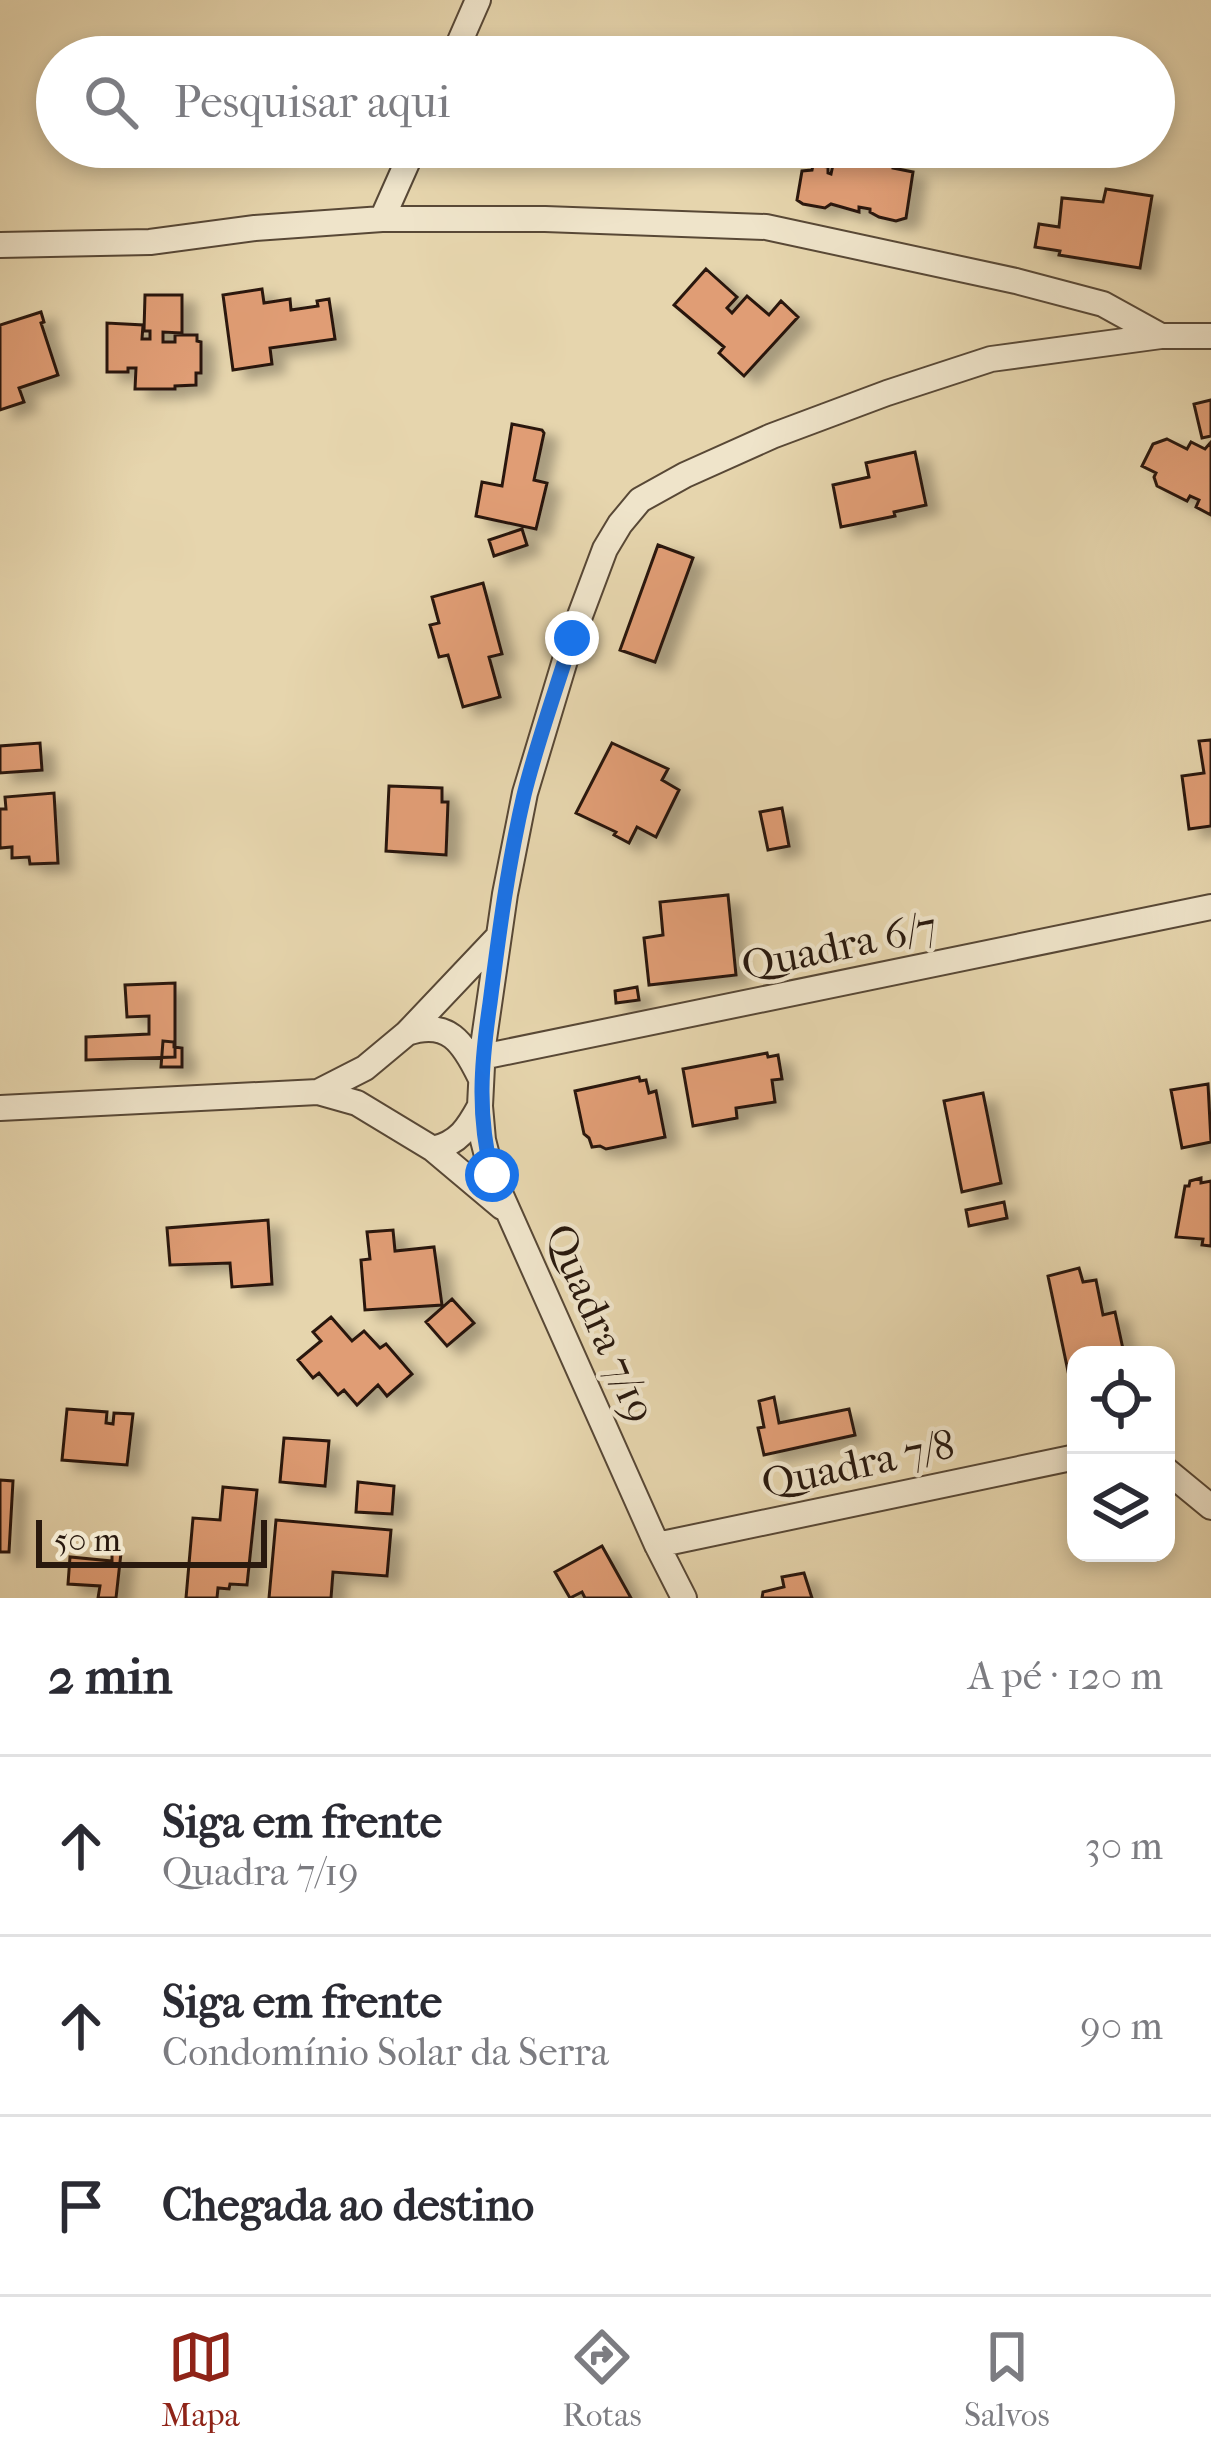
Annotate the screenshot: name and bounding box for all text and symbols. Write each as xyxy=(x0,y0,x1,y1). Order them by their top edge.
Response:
search box xyxy=(36,36,1175,168)
icon: search xyxy=(78,69,144,135)
text: Pesquisar aqui xyxy=(174,76,450,129)
route end xyxy=(545,611,599,665)
street label: Quadra 6/7 xyxy=(737,902,941,991)
route start xyxy=(465,1148,519,1202)
street label: Quadra 7/19 xyxy=(534,1217,665,1430)
map controls xyxy=(1067,1346,1175,1562)
button: locate xyxy=(1067,1346,1175,1454)
street label: Quadra 7/8 xyxy=(757,1420,959,1509)
button: layers xyxy=(1067,1454,1175,1562)
scale bar xyxy=(36,1514,267,1567)
text: 50 m xyxy=(54,1521,121,1560)
text: 2 min xyxy=(48,1646,172,1706)
text: A pé · 120 m xyxy=(968,1653,1163,1699)
text: Siga em frente xyxy=(162,1796,442,1849)
icon: ahead xyxy=(48,1813,114,1879)
text: 30 m xyxy=(1085,1823,1163,1869)
text: Quadra 7/19 xyxy=(162,1849,359,1895)
text: Siga em frente xyxy=(162,1976,442,2029)
icon: ahead xyxy=(48,1993,114,2059)
text: 90 m xyxy=(1080,2003,1163,2049)
text: Condomínio Solar da Serra xyxy=(162,2029,609,2075)
icon: arrive xyxy=(48,2173,114,2239)
text: Chegada ao destino xyxy=(162,2179,534,2232)
tab: Mapa xyxy=(161,2324,240,2435)
tab: Rotas xyxy=(562,2324,642,2435)
tab: Salvos xyxy=(964,2324,1050,2435)

